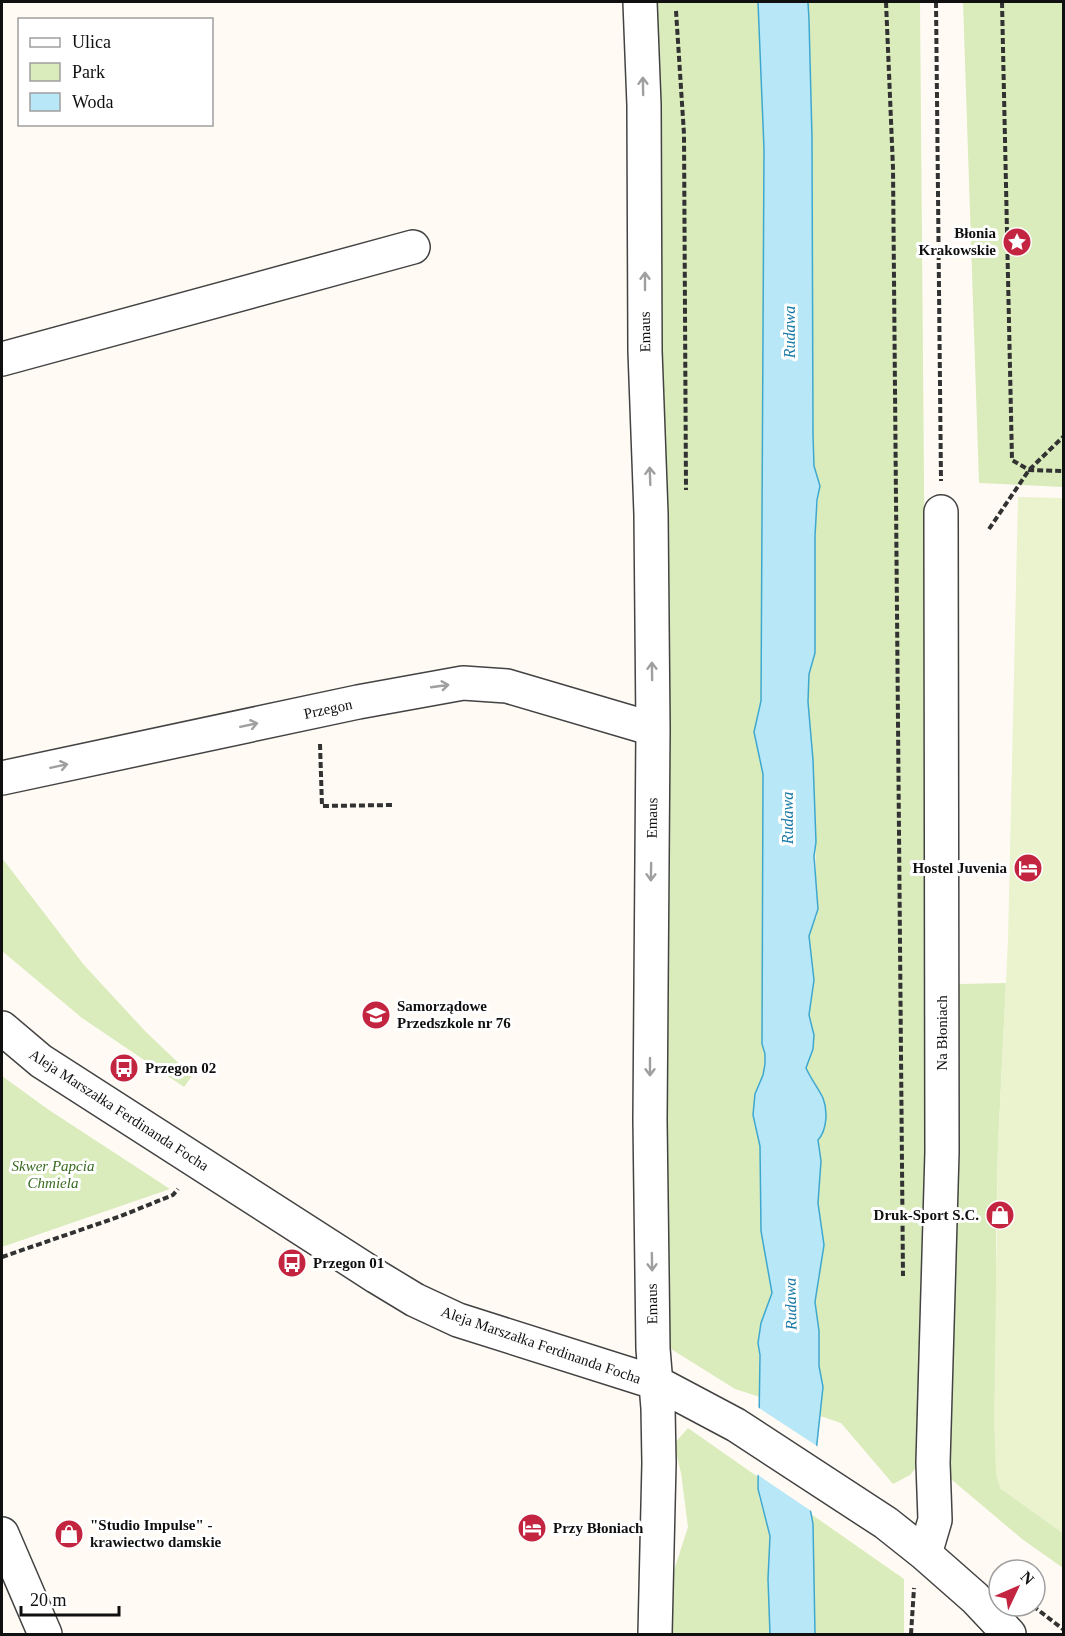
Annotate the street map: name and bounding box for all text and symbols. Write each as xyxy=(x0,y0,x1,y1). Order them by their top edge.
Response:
legend xyxy=(18,18,213,126)
text: Ulica xyxy=(72,32,111,52)
text: Park xyxy=(72,62,105,82)
one-way arrow xyxy=(637,77,649,97)
text: Woda xyxy=(72,92,114,112)
place label: Błonia Krakowskie xyxy=(918,225,996,258)
place icon: Błonia Krakowskie xyxy=(1001,226,1033,258)
one-way arrow xyxy=(639,272,651,292)
water label: Rudawa xyxy=(781,306,798,359)
street label: Emaus xyxy=(637,311,653,353)
one-way arrow xyxy=(644,466,655,486)
one-way arrow xyxy=(647,661,658,681)
one-way arrow xyxy=(430,681,450,692)
street label: Przegon xyxy=(302,696,354,722)
one-way arrow xyxy=(240,719,259,731)
one-way arrow xyxy=(48,760,68,771)
water label: Rudawa xyxy=(779,792,796,845)
street label: Emaus xyxy=(644,797,660,839)
hotel icon: Hostel Juvenia xyxy=(1012,852,1044,884)
place label: Hostel Juvenia xyxy=(912,860,1007,876)
one-way arrow xyxy=(646,861,657,881)
street label: Na Błoniach xyxy=(934,995,950,1071)
place label: Samorządowe Przedszkole nr 76 xyxy=(397,998,511,1031)
school or university icon: Samorządowe Przedszkole nr 76 xyxy=(360,999,392,1031)
street label: Aleja Marszałka Ferdinanda Focha xyxy=(26,1046,212,1174)
bus stop icon: Przegon 02 xyxy=(108,1052,140,1084)
one-way arrow xyxy=(644,1056,656,1076)
place label: Przegon 02 xyxy=(145,1060,216,1076)
park label: Skwer Papcia Chmiela xyxy=(12,1158,94,1191)
shop icon: Druk-Sport S.C. xyxy=(984,1199,1016,1231)
place label: Druk-Sport S.C. xyxy=(874,1207,979,1223)
bus stop icon: Przegon 01 xyxy=(276,1247,308,1279)
one-way arrow xyxy=(646,1251,657,1271)
place label: Przegon 01 xyxy=(313,1255,384,1271)
water label: Rudawa xyxy=(782,1278,799,1331)
street label: Emaus xyxy=(644,1283,660,1325)
street label: Aleja Marszałka Ferdinanda Focha xyxy=(439,1303,643,1387)
hotel icon: Przy Błoniach xyxy=(516,1512,548,1544)
place label: "Studio Impulse" - krawiectwo damskie xyxy=(90,1517,222,1550)
shop icon: "Studio Impulse" - krawiectwo damskie xyxy=(53,1518,85,1550)
place label: Przy Błoniach xyxy=(553,1520,644,1536)
north arrow xyxy=(987,1558,1047,1618)
text: N xyxy=(1017,1568,1038,1588)
scale bar xyxy=(21,1579,118,1617)
text: 20 m xyxy=(30,1590,67,1610)

